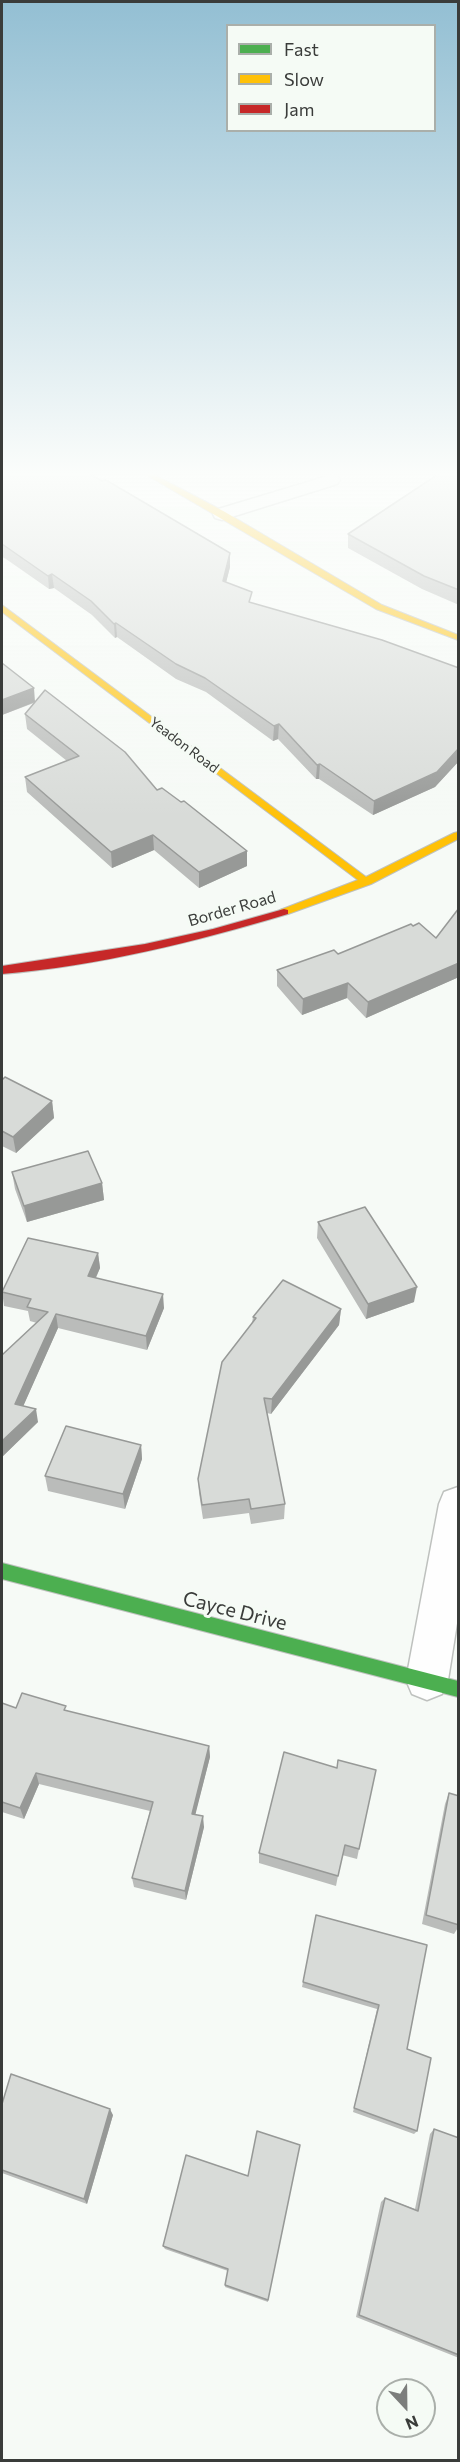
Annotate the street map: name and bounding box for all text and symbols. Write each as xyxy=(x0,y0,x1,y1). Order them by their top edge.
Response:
legend xyxy=(226,24,436,132)
text: Fast xyxy=(284,38,319,60)
text: Slow xyxy=(284,68,324,90)
text: Jam xyxy=(284,98,314,120)
street label: Yeadon Road xyxy=(146,714,222,776)
street label: Border Road xyxy=(186,887,278,931)
street label: Cayce Drive xyxy=(180,1586,290,1636)
north arrow xyxy=(376,2378,436,2438)
text: N xyxy=(403,2412,421,2434)

